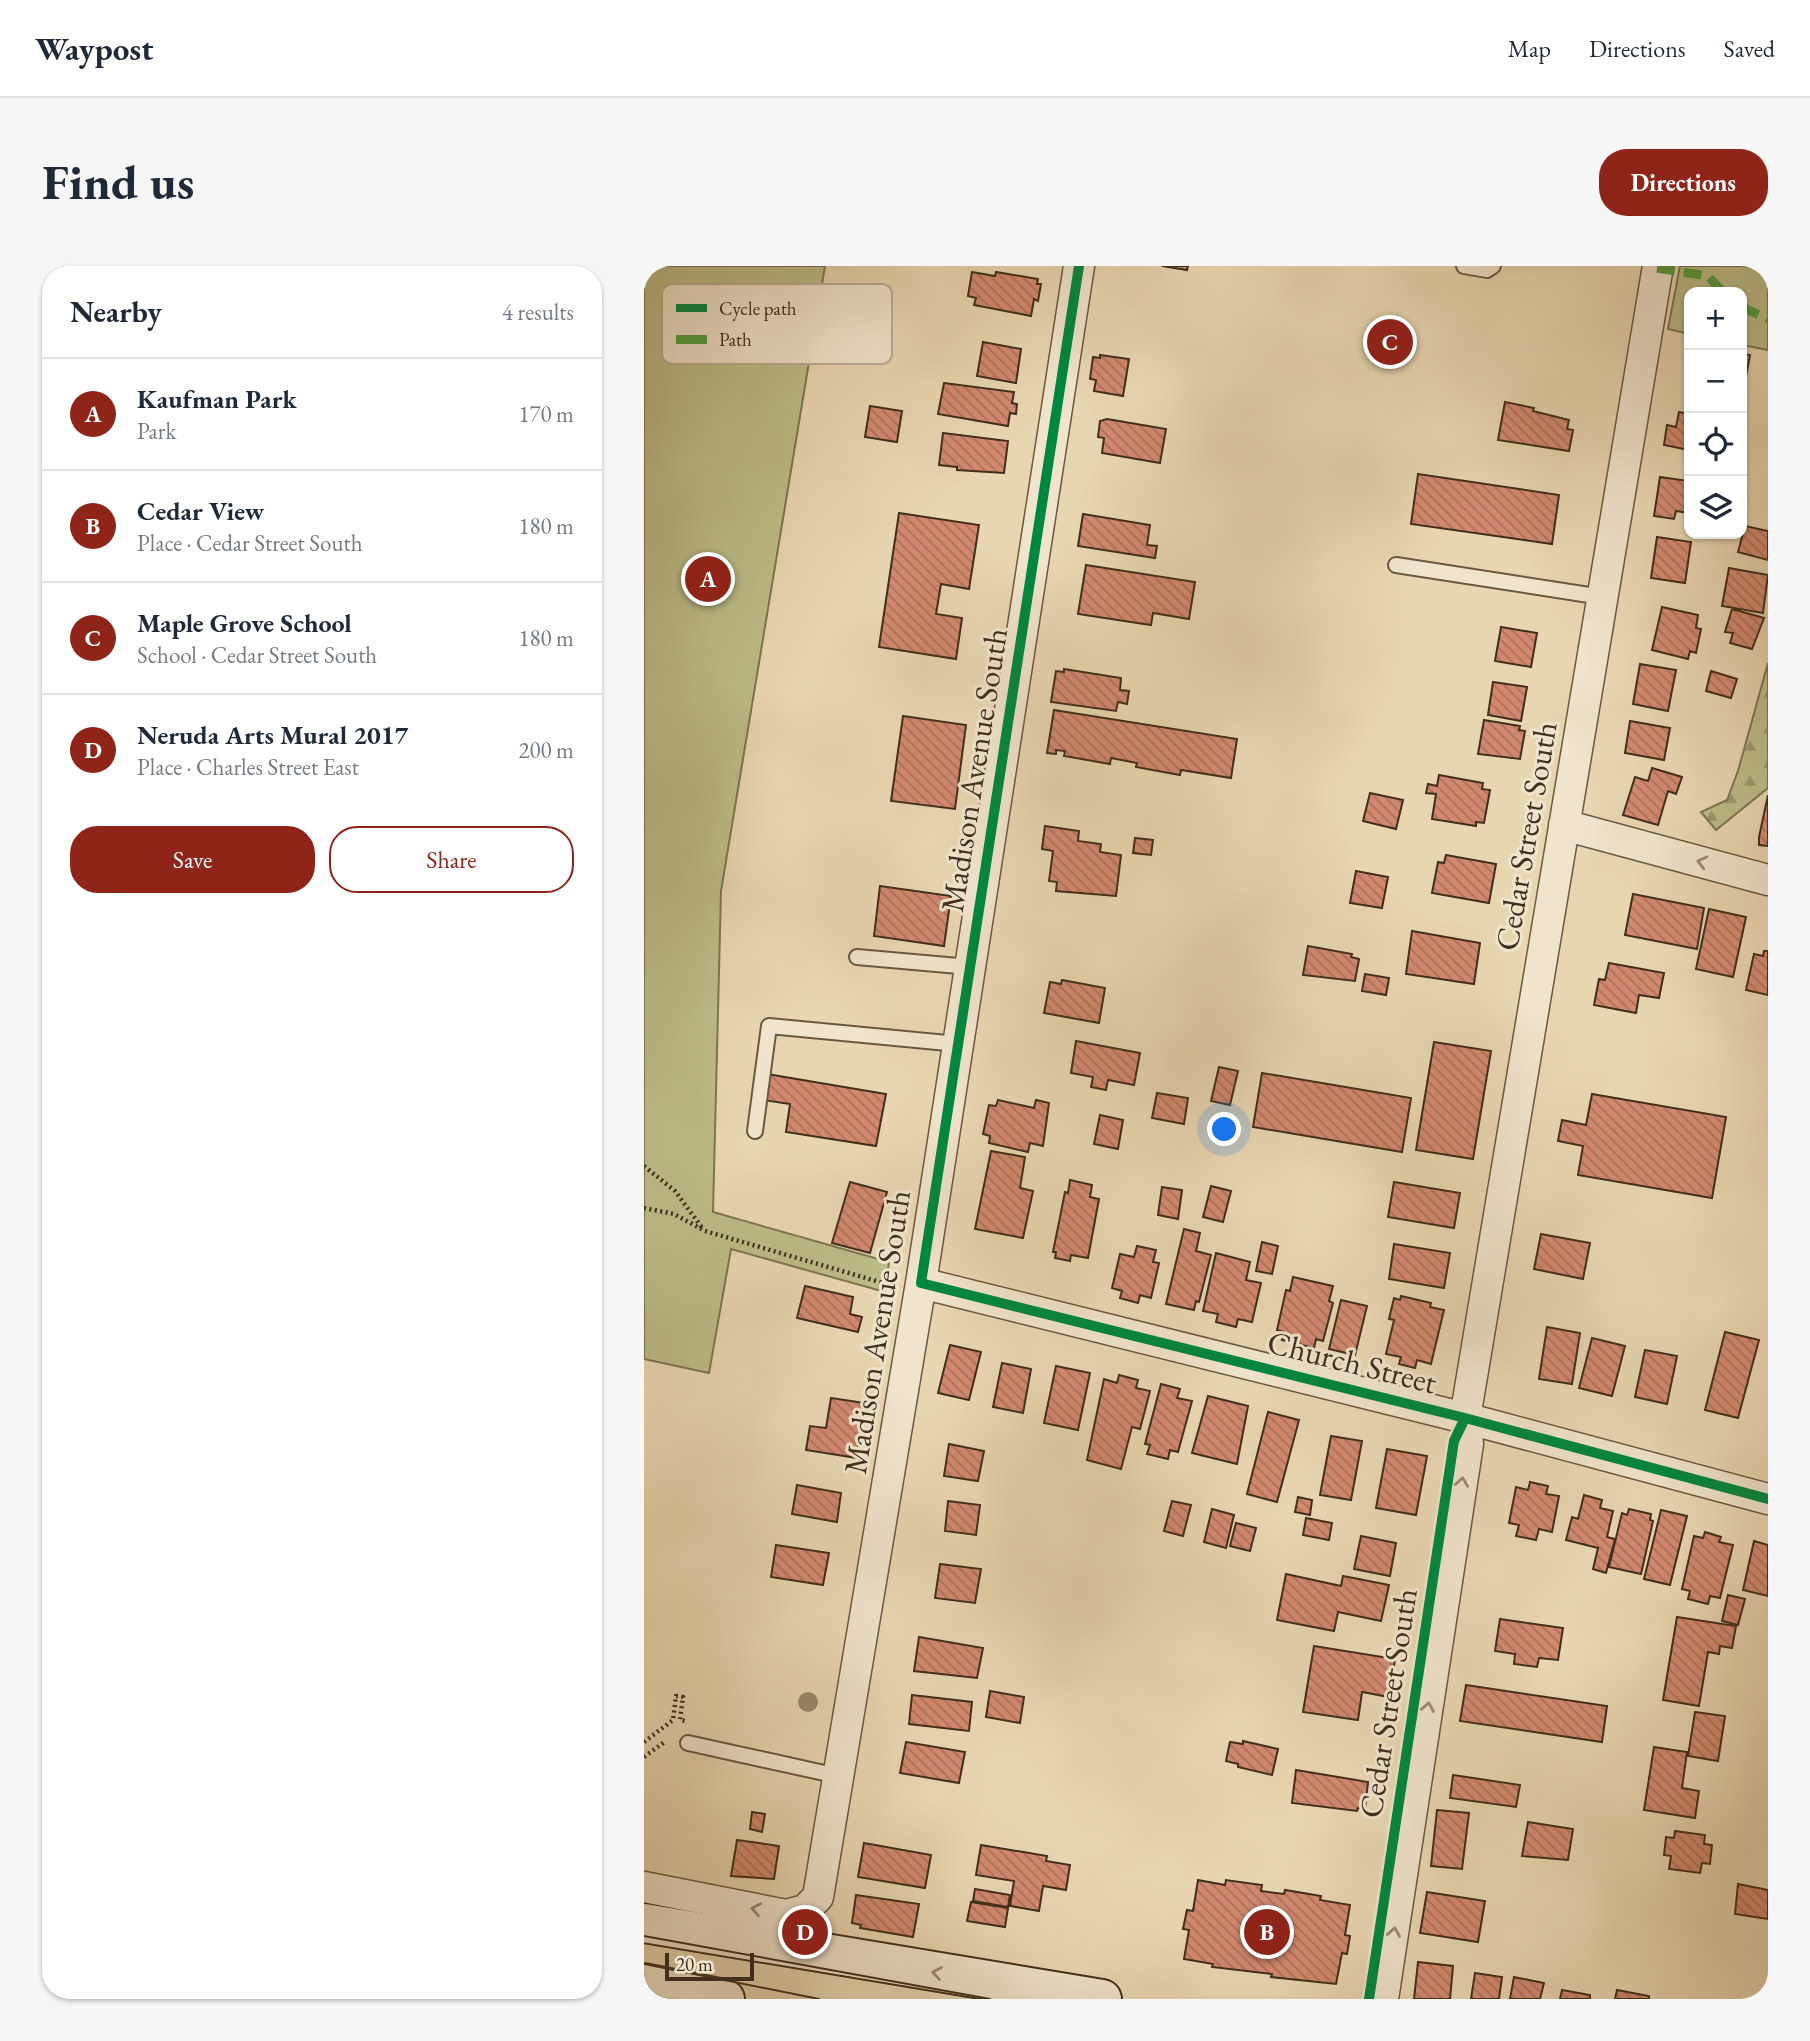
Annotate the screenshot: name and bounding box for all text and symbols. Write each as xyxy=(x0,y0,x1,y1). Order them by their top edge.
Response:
text: Waypost xyxy=(35,27,154,70)
text: Map xyxy=(1508,33,1551,64)
text: Directions xyxy=(1589,33,1686,64)
text: Saved xyxy=(1724,33,1775,64)
button: Directions xyxy=(1599,149,1768,216)
text: Find us xyxy=(42,150,194,214)
legend xyxy=(662,284,892,364)
map controls xyxy=(1684,287,1747,539)
button: + xyxy=(1684,287,1747,350)
text: Nearby xyxy=(70,292,162,331)
text: Cycle path xyxy=(719,296,797,321)
text: 4 results xyxy=(502,297,574,327)
pin: C xyxy=(1367,316,1413,368)
text: Path xyxy=(719,327,752,352)
button: − xyxy=(1684,350,1747,413)
text: Kaufman Park xyxy=(137,382,297,416)
text: A xyxy=(85,399,101,429)
text: 170 m xyxy=(518,399,574,429)
button: locate xyxy=(1684,413,1747,476)
text: Park xyxy=(137,416,176,446)
button: layers xyxy=(1684,476,1747,539)
text: Cedar View xyxy=(137,494,264,528)
text: B xyxy=(86,511,100,541)
text: 180 m xyxy=(518,511,574,541)
text: Place · Cedar Street South xyxy=(137,528,363,558)
pin: A xyxy=(685,553,731,605)
text: Maple Grove School xyxy=(137,606,352,640)
text: C xyxy=(85,623,101,653)
text: 180 m xyxy=(518,623,574,653)
street label: Madison Avenue South xyxy=(931,625,1017,915)
text: School · Cedar Street South xyxy=(137,640,377,670)
text: Neruda Arts Mural 2017 xyxy=(137,718,408,752)
street label: Cedar Street South xyxy=(1485,718,1567,954)
text: D xyxy=(84,735,102,765)
text: 200 m xyxy=(518,735,574,765)
text: Place · Charles Street East xyxy=(137,752,359,782)
button: Save xyxy=(70,826,315,893)
button: Share xyxy=(329,826,574,893)
one-way arrow xyxy=(1696,856,1708,871)
your location xyxy=(1207,1112,1241,1146)
street label: Madison Avenue South xyxy=(834,1187,920,1477)
street label: Church Street xyxy=(1263,1321,1441,1403)
one-way arrow xyxy=(1455,1476,1470,1488)
street label: Cedar Street South xyxy=(1349,1585,1427,1821)
one-way arrow xyxy=(1420,1701,1435,1713)
one-way arrow xyxy=(750,1903,762,1918)
pin: D xyxy=(782,1906,828,1958)
pin: B xyxy=(1244,1906,1290,1958)
one-way arrow xyxy=(1386,1926,1401,1938)
scale bar xyxy=(665,1950,754,1982)
text: 20 m xyxy=(676,1952,713,1977)
one-way arrow xyxy=(931,1966,943,1981)

